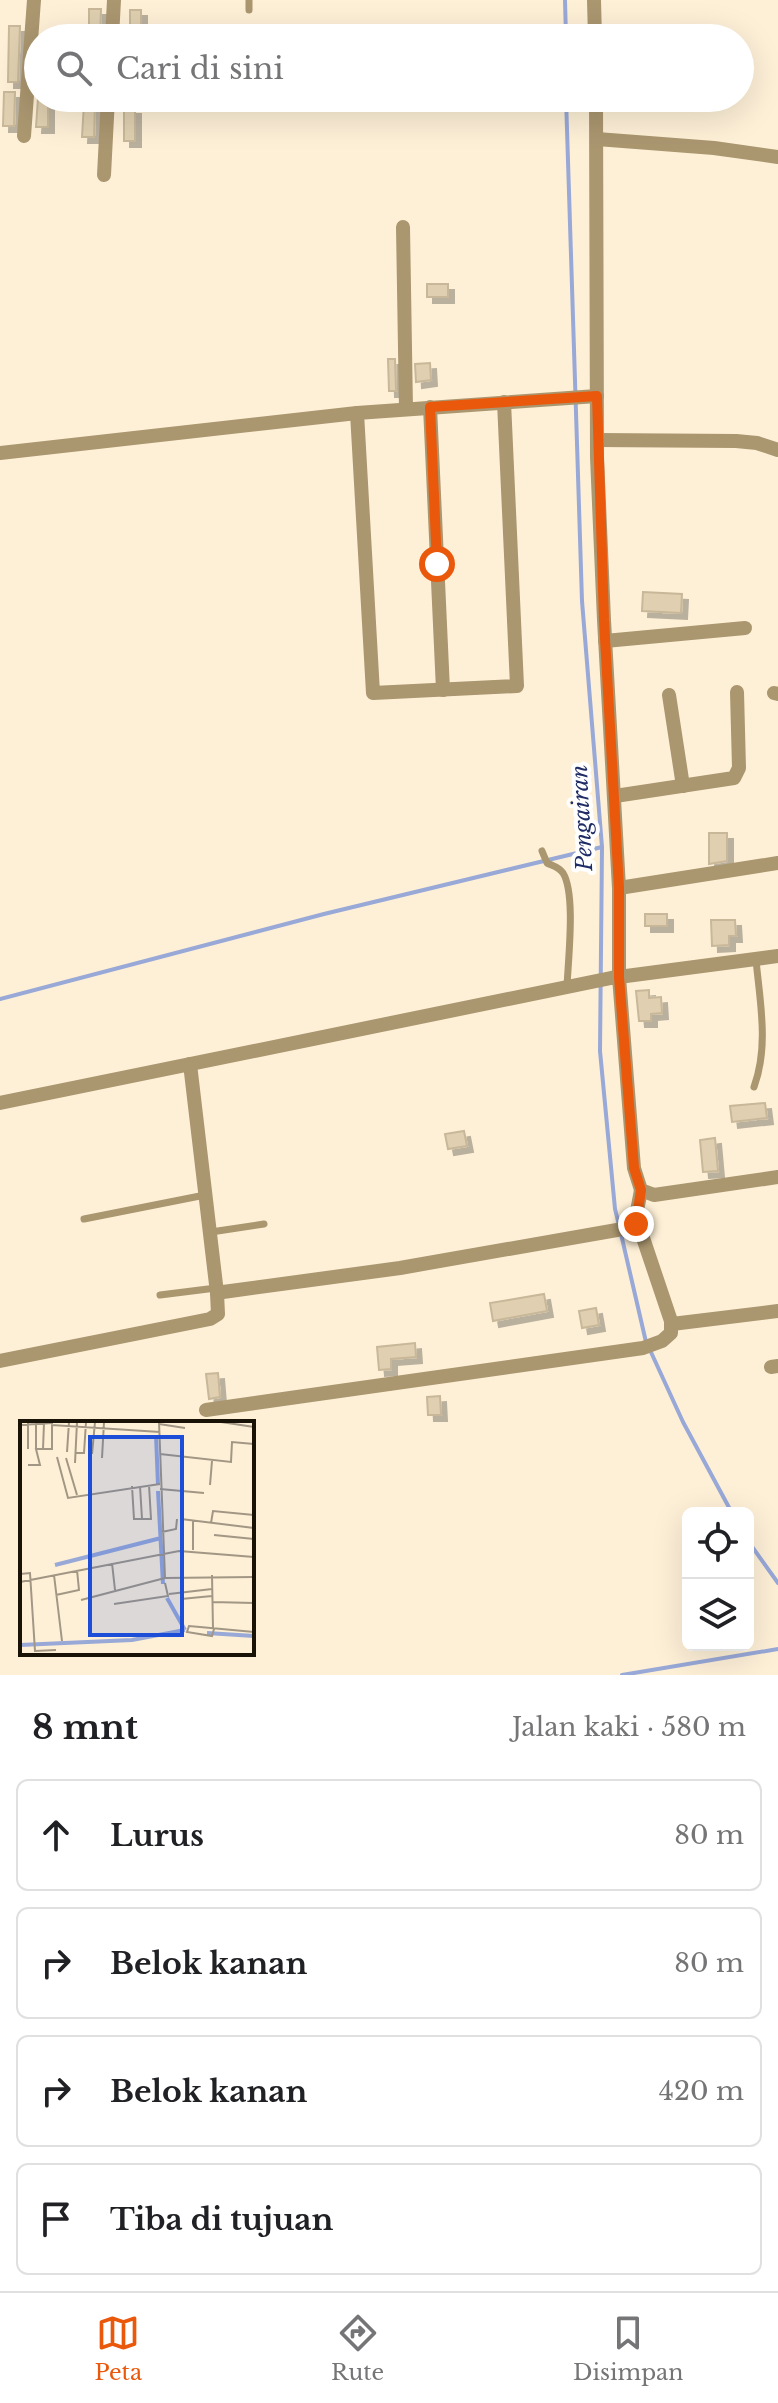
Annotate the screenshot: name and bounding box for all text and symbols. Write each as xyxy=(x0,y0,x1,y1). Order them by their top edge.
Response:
search box xyxy=(24,24,754,112)
icon: search xyxy=(52,46,96,90)
text: Cari di sini xyxy=(116,50,284,87)
route start xyxy=(419,546,455,582)
water label: Pengairan xyxy=(566,764,598,873)
route end xyxy=(618,1206,654,1242)
inset map xyxy=(20,1421,254,1655)
map controls xyxy=(682,1507,754,1651)
button: locate xyxy=(682,1507,754,1579)
button: layers xyxy=(682,1579,754,1651)
text: 8 mnt xyxy=(32,1706,138,1748)
text: Jalan kaki · 580 m xyxy=(512,1711,746,1743)
icon: ahead xyxy=(34,1813,78,1857)
text: Lurus xyxy=(110,1817,204,1854)
text: 80 m xyxy=(674,1819,744,1851)
icon: right xyxy=(34,1941,78,1985)
text: Belok kanan xyxy=(110,1945,307,1982)
text: 80 m xyxy=(674,1947,744,1979)
icon: right xyxy=(34,2069,78,2113)
text: Belok kanan xyxy=(110,2073,307,2110)
text: 420 m xyxy=(659,2075,744,2107)
icon: arrive xyxy=(34,2197,78,2241)
text: Tiba di tujuan xyxy=(110,2201,333,2238)
tab: Peta xyxy=(95,2311,142,2386)
tab: Rute xyxy=(331,2311,384,2386)
tab: Disimpan xyxy=(573,2311,683,2386)

